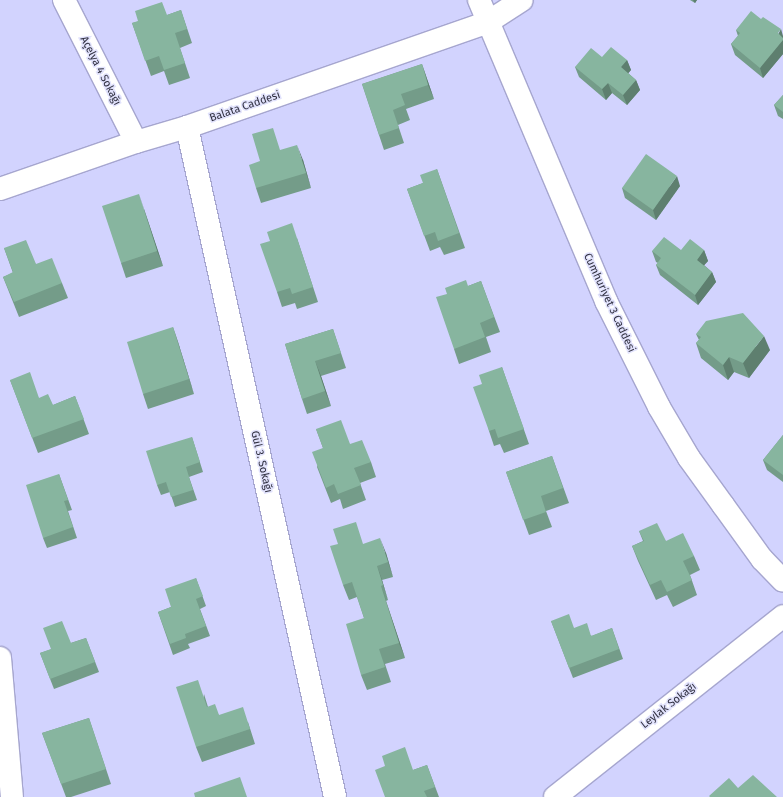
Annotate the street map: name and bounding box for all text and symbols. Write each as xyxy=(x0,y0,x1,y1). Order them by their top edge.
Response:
street label: Açelya 4 Sokağı xyxy=(77,34,123,108)
street label: Balata Caddesi xyxy=(208,89,282,125)
street label: Cumhuriyet 3 Caddesi xyxy=(580,251,638,355)
street label: Gül 3. Sokağı xyxy=(247,430,275,494)
street label: Leylak Sokağı xyxy=(639,680,699,732)

